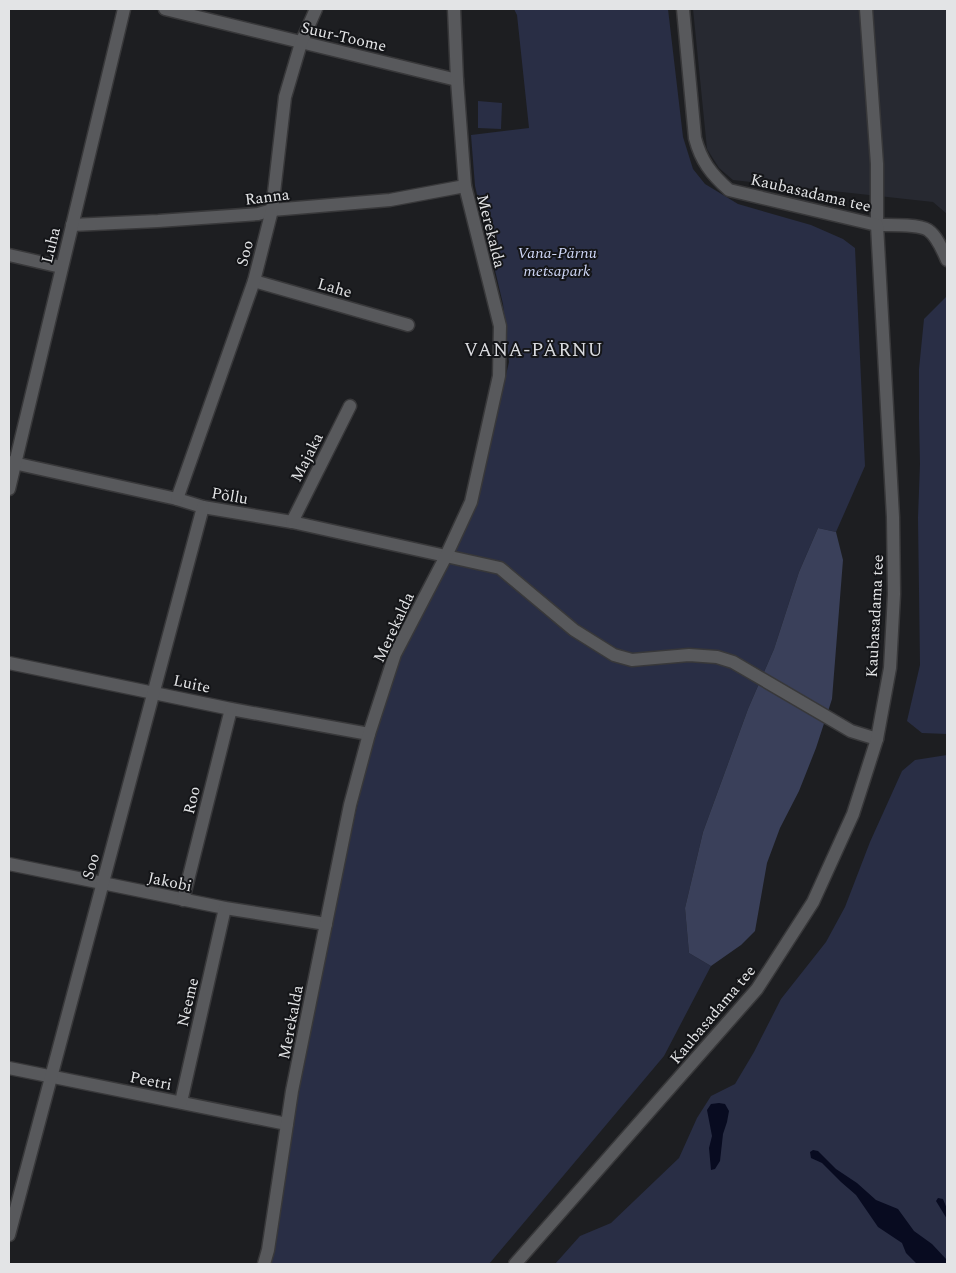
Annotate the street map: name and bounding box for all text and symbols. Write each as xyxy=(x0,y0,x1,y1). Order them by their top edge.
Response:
street label: Suur-Toome xyxy=(299,16,389,58)
street label: Kaubasadama tee xyxy=(748,167,873,219)
street label: Ranna xyxy=(243,182,291,212)
street label: Merekalda xyxy=(470,192,512,271)
street label: Luha xyxy=(35,225,67,266)
street label: Soo xyxy=(230,238,260,269)
park label: Vana-Pärnu metsapark xyxy=(517,241,597,283)
street label: Lahe xyxy=(315,272,355,304)
district label: VANA-PÄRNU xyxy=(464,336,604,365)
street label: Majaka xyxy=(284,428,330,486)
street label: Põllu xyxy=(210,481,250,511)
street label: Kaubasadama tee xyxy=(860,554,890,678)
street label: Merekalda xyxy=(367,588,421,667)
street label: Luite xyxy=(171,668,213,700)
street label: Roo xyxy=(177,784,207,817)
street label: Soo xyxy=(76,850,106,882)
street label: Jakobi xyxy=(145,866,194,898)
street label: Kaubasadama tee xyxy=(664,960,761,1069)
street label: Neeme xyxy=(171,975,205,1029)
street label: Merekalda xyxy=(272,983,310,1061)
street label: Peetri xyxy=(128,1065,174,1097)

